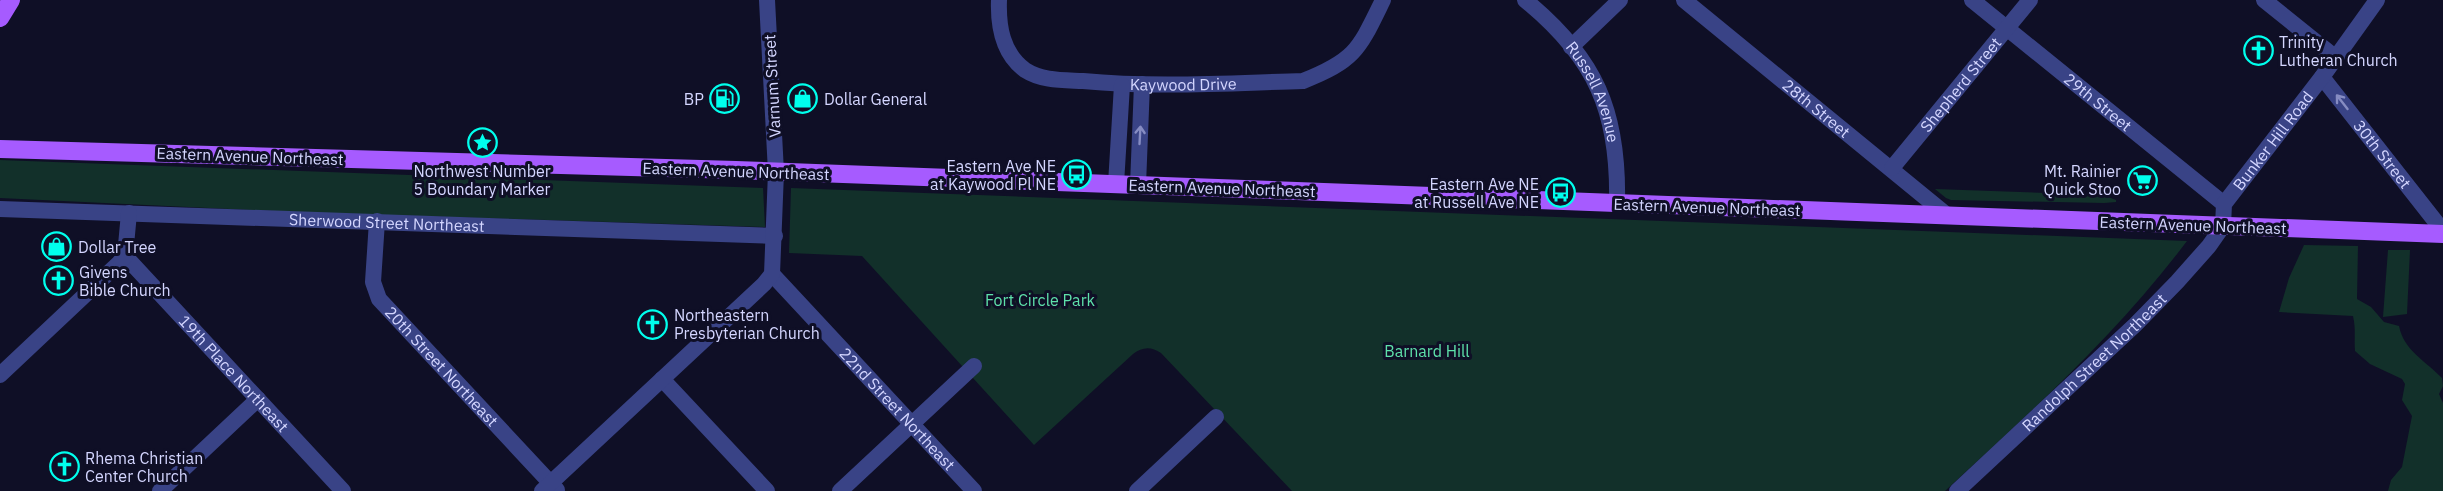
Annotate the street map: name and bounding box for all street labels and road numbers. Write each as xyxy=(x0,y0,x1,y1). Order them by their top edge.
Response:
street label: Shepherd Street xyxy=(1916,33,2005,136)
street label: Varnum Street xyxy=(759,34,785,138)
street label: Russell Avenue xyxy=(1562,37,1624,144)
street label: 29th Street xyxy=(2060,68,2136,135)
street label: Kaywood Drive xyxy=(1130,73,1237,95)
street label: 28th Street xyxy=(1778,75,1854,142)
street label: Bunker Hill Road xyxy=(2228,87,2317,194)
street label: 30th Street xyxy=(2349,116,2416,192)
street label: Eastern Avenue Northeast xyxy=(156,143,344,169)
street label: Eastern Avenue Northeast xyxy=(642,158,830,184)
street label: Eastern Avenue Northeast xyxy=(1128,175,1316,201)
street label: Eastern Avenue Northeast xyxy=(1613,194,1801,220)
street label: Sherwood Street Northeast xyxy=(289,209,485,236)
street label: Eastern Avenue Northeast xyxy=(2099,212,2287,238)
street label: Randolph Street Northeast xyxy=(2018,289,2170,436)
street label: 20th Street Northeast xyxy=(381,302,502,430)
street label: 19th Place Northeast xyxy=(175,311,293,436)
street label: 22nd Street Northeast xyxy=(835,343,959,474)

